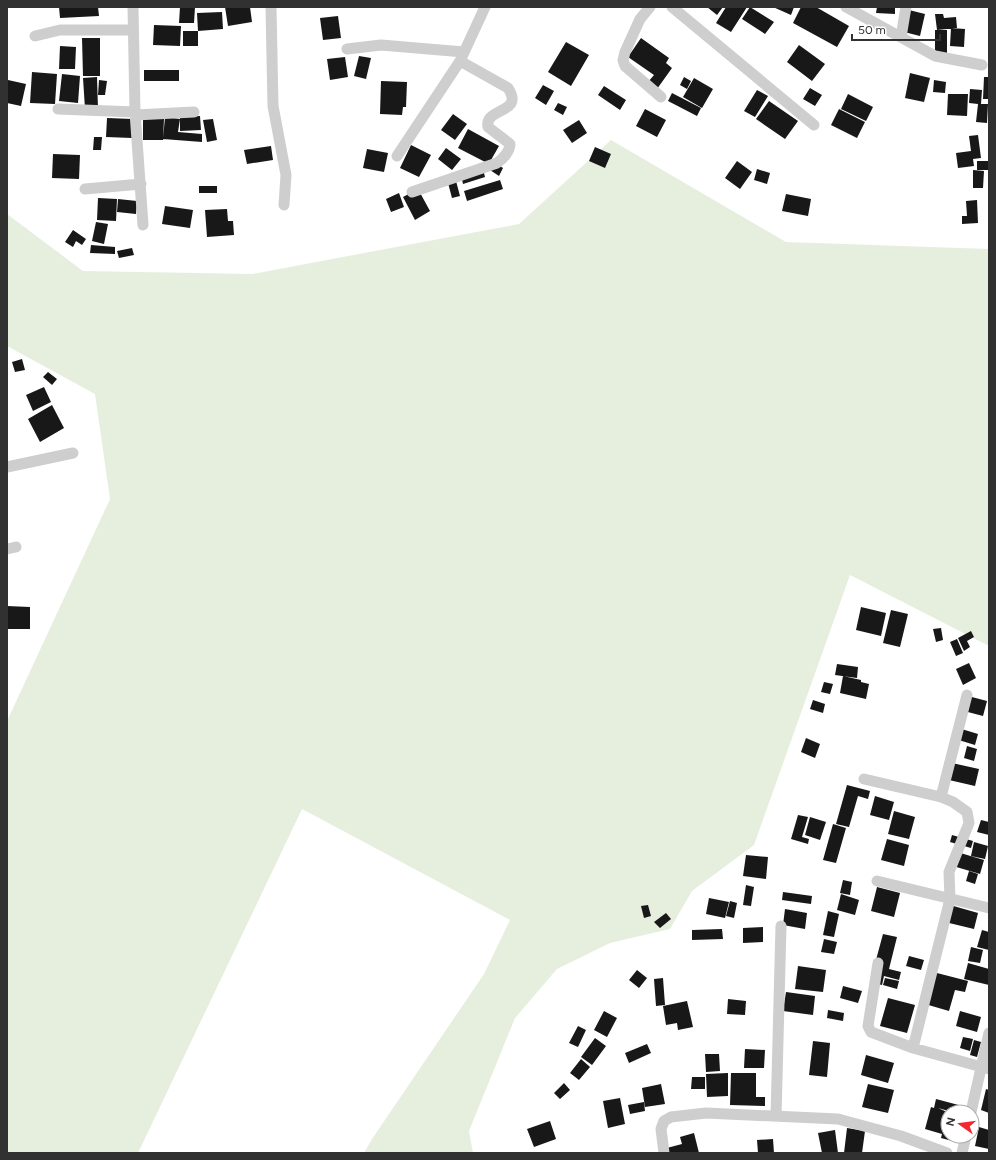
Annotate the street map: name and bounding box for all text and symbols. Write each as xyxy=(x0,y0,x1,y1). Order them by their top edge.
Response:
scale bar xyxy=(852,16,940,42)
text: 50 m xyxy=(858,23,886,37)
north arrow xyxy=(940,1104,980,1144)
text: N xyxy=(943,1116,958,1127)

